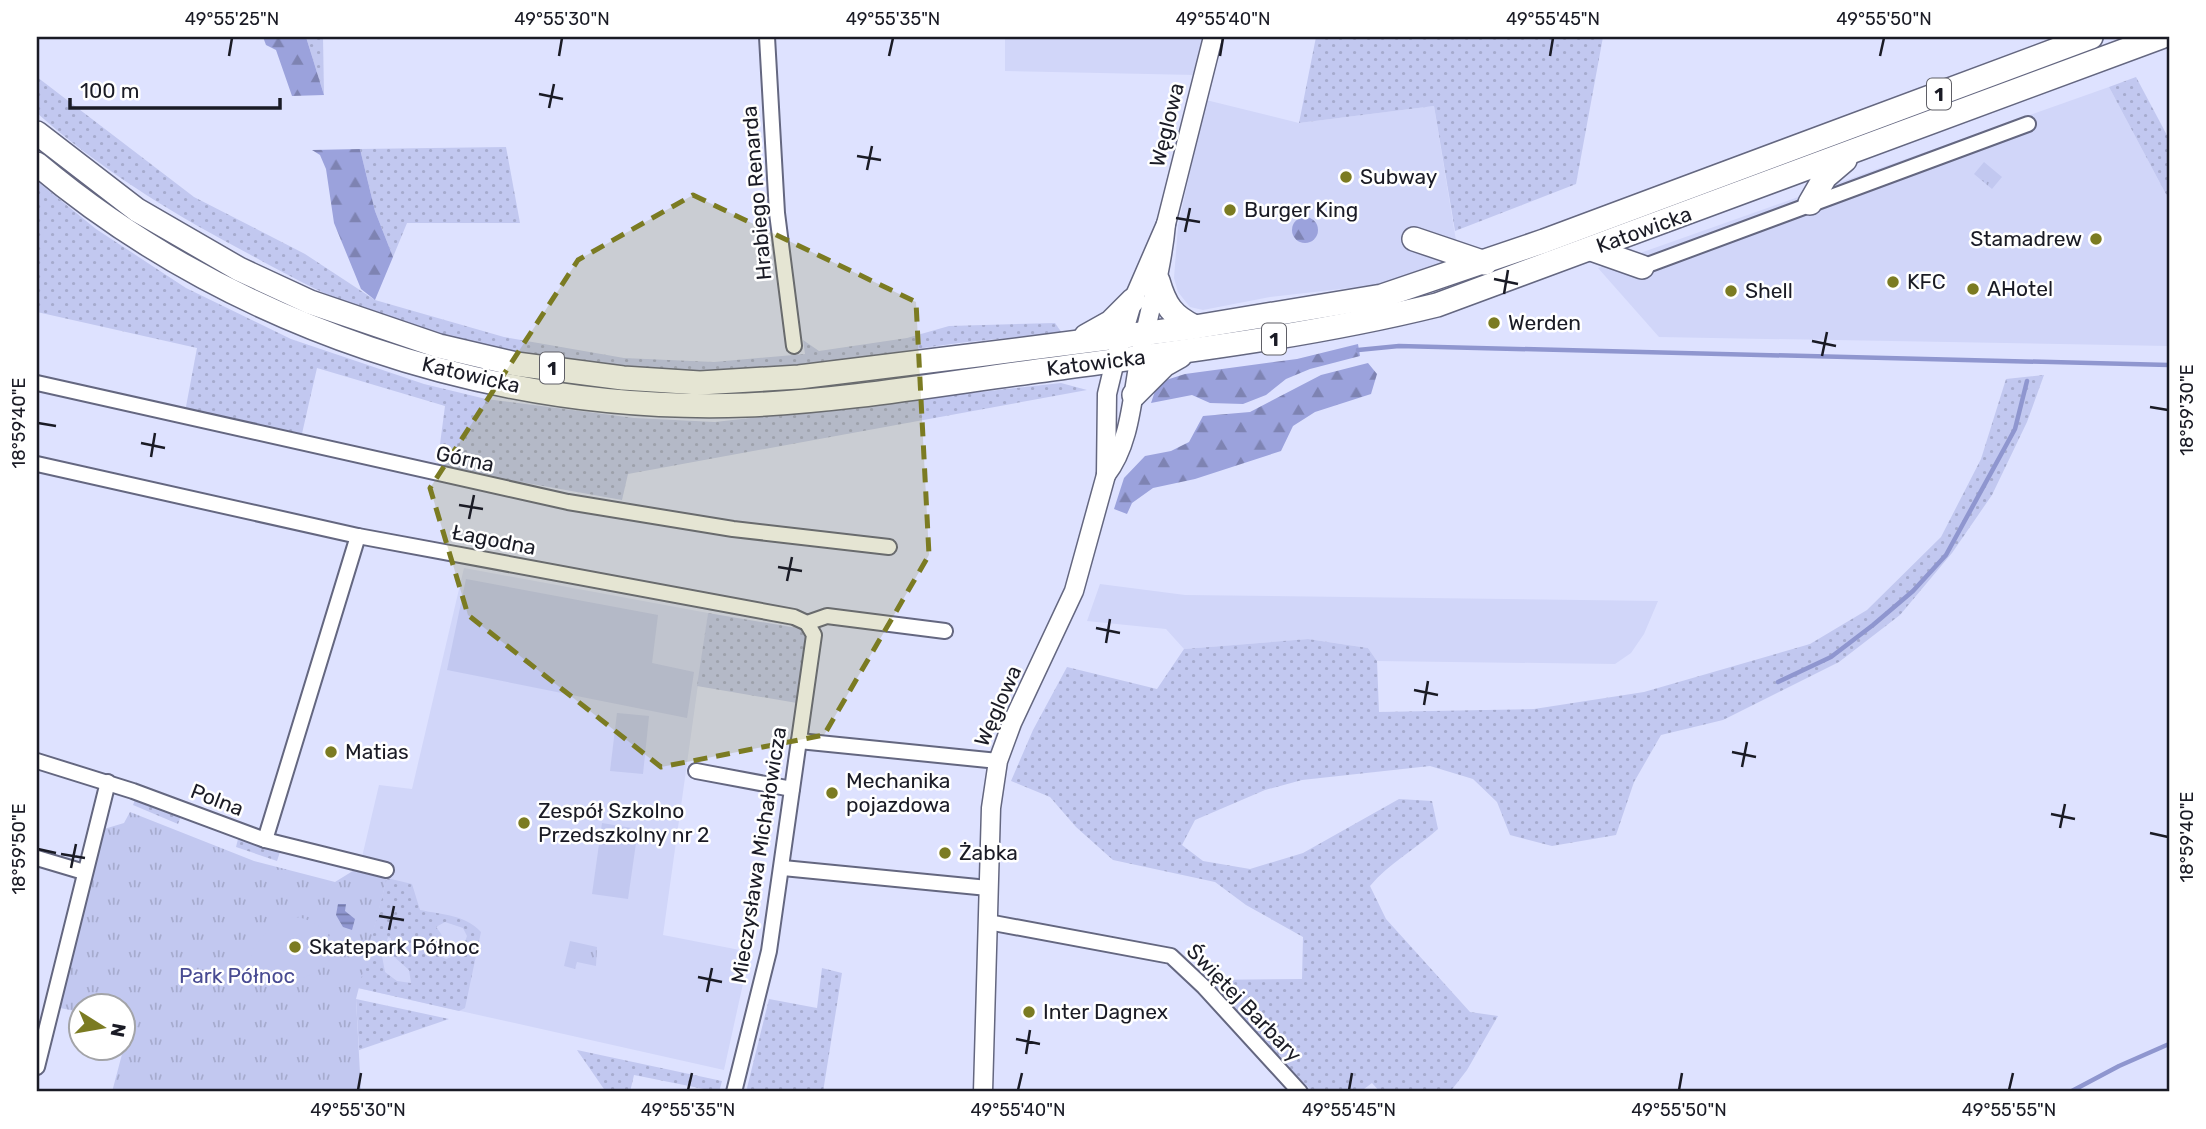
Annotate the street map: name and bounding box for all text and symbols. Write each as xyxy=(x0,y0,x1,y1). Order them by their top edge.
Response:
text: 49°55'25"N xyxy=(185,8,279,30)
text: 49°55'30"N xyxy=(514,8,610,30)
text: 49°55'35"N xyxy=(846,8,940,30)
text: 49°55'40"N xyxy=(1176,8,1270,30)
text: 49°55'45"N xyxy=(1506,8,1600,30)
text: 49°55'50"N xyxy=(1836,8,1932,30)
scale bar xyxy=(70,66,280,110)
text: 100 m xyxy=(80,78,139,103)
road number: 1 xyxy=(1927,78,1951,110)
street label: Węglowa xyxy=(1144,80,1189,169)
street label: Hrabiego Renarda xyxy=(736,105,777,281)
place label: Subway xyxy=(1360,164,1438,189)
marker: Subway xyxy=(1338,169,1354,185)
place label: Burger King xyxy=(1244,197,1358,222)
street label: Katowicka xyxy=(1593,201,1695,258)
marker: Burger King xyxy=(1222,202,1238,218)
place label: Stamadrew xyxy=(1970,226,2082,251)
marker: Stamadrew xyxy=(2088,231,2104,247)
place label: KFC xyxy=(1907,269,1946,294)
marker: KFC xyxy=(1885,274,1901,290)
place label: AHotel xyxy=(1987,276,2053,301)
place label: Shell xyxy=(1745,278,1793,303)
marker: AHotel xyxy=(1965,281,1981,297)
marker: Shell xyxy=(1723,283,1739,299)
place label: Werden xyxy=(1508,310,1581,335)
marker: Werden xyxy=(1486,315,1502,331)
road number: 1 xyxy=(1262,324,1286,354)
street label: Katowicka xyxy=(1045,344,1147,381)
street label: Katowicka xyxy=(420,351,522,398)
road number: 1 xyxy=(540,352,564,384)
text: 18°59'30"E xyxy=(2176,364,2198,456)
text: 18°59'40"E xyxy=(8,378,30,468)
street label: Górna xyxy=(434,440,496,477)
street label: Łagodna xyxy=(450,519,538,560)
street label: Węglowa xyxy=(969,662,1026,750)
street label: Mieczysława Michałowicza xyxy=(726,725,791,985)
place label: Matias xyxy=(345,739,409,764)
marker: Matias xyxy=(323,744,339,760)
place label: Mechanika pojazdowa xyxy=(846,768,950,817)
street label: Polna xyxy=(187,778,247,821)
marker: Mechanika pojazdowa xyxy=(824,785,840,801)
text: 18°59'40"E xyxy=(2176,792,2198,882)
place label: Zespół Szkolno Przedszkolny nr 2 xyxy=(538,798,709,847)
text: 18°59'50"E xyxy=(8,803,30,895)
marker: Zespół Szkolno Przedszkolny nr 2 xyxy=(516,815,532,831)
place label: Żabka xyxy=(959,840,1018,865)
marker: Żabka xyxy=(937,845,953,861)
place label: Skatepark Północ xyxy=(309,934,480,959)
street label: Świętej Barbary xyxy=(1182,938,1307,1067)
marker: Skatepark Północ xyxy=(287,939,303,955)
park label: Park Północ xyxy=(179,963,295,988)
north arrow xyxy=(66,992,136,1062)
place label: Inter Dagnex xyxy=(1043,999,1168,1024)
marker: Inter Dagnex xyxy=(1021,1004,1037,1020)
text: N xyxy=(106,1021,131,1039)
text: 49°55'30"N xyxy=(310,1099,406,1121)
text: 49°55'35"N xyxy=(641,1099,735,1121)
text: 49°55'40"N xyxy=(971,1099,1065,1121)
text: 49°55'45"N xyxy=(1302,1099,1396,1121)
text: 49°55'50"N xyxy=(1631,1099,1727,1121)
text: 49°55'55"N xyxy=(1962,1099,2056,1121)

